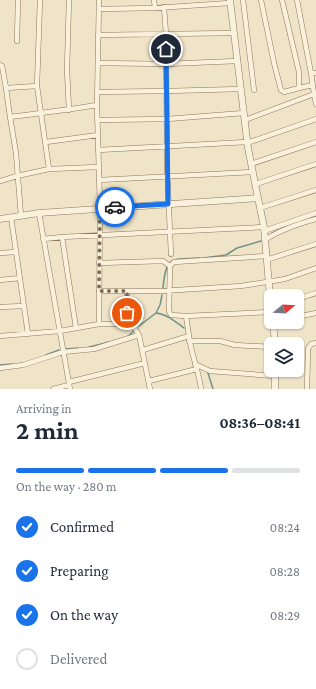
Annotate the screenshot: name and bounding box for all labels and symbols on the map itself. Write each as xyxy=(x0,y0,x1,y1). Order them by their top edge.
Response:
pin xyxy=(149,32,183,66)
courier xyxy=(95,187,135,227)
north arrow xyxy=(264,289,304,329)
pin xyxy=(110,296,144,330)

